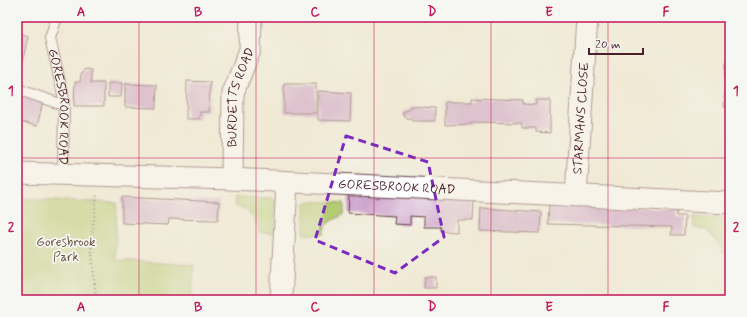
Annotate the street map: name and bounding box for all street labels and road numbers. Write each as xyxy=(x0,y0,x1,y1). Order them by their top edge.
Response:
street label: BURDETTS ROAD xyxy=(223,45,259,147)
street label: GORESBROOK ROAD xyxy=(44,47,73,165)
street label: STARMANS CLOSE xyxy=(569,61,593,175)
street label: GORESBROOK ROAD xyxy=(338,176,456,198)

